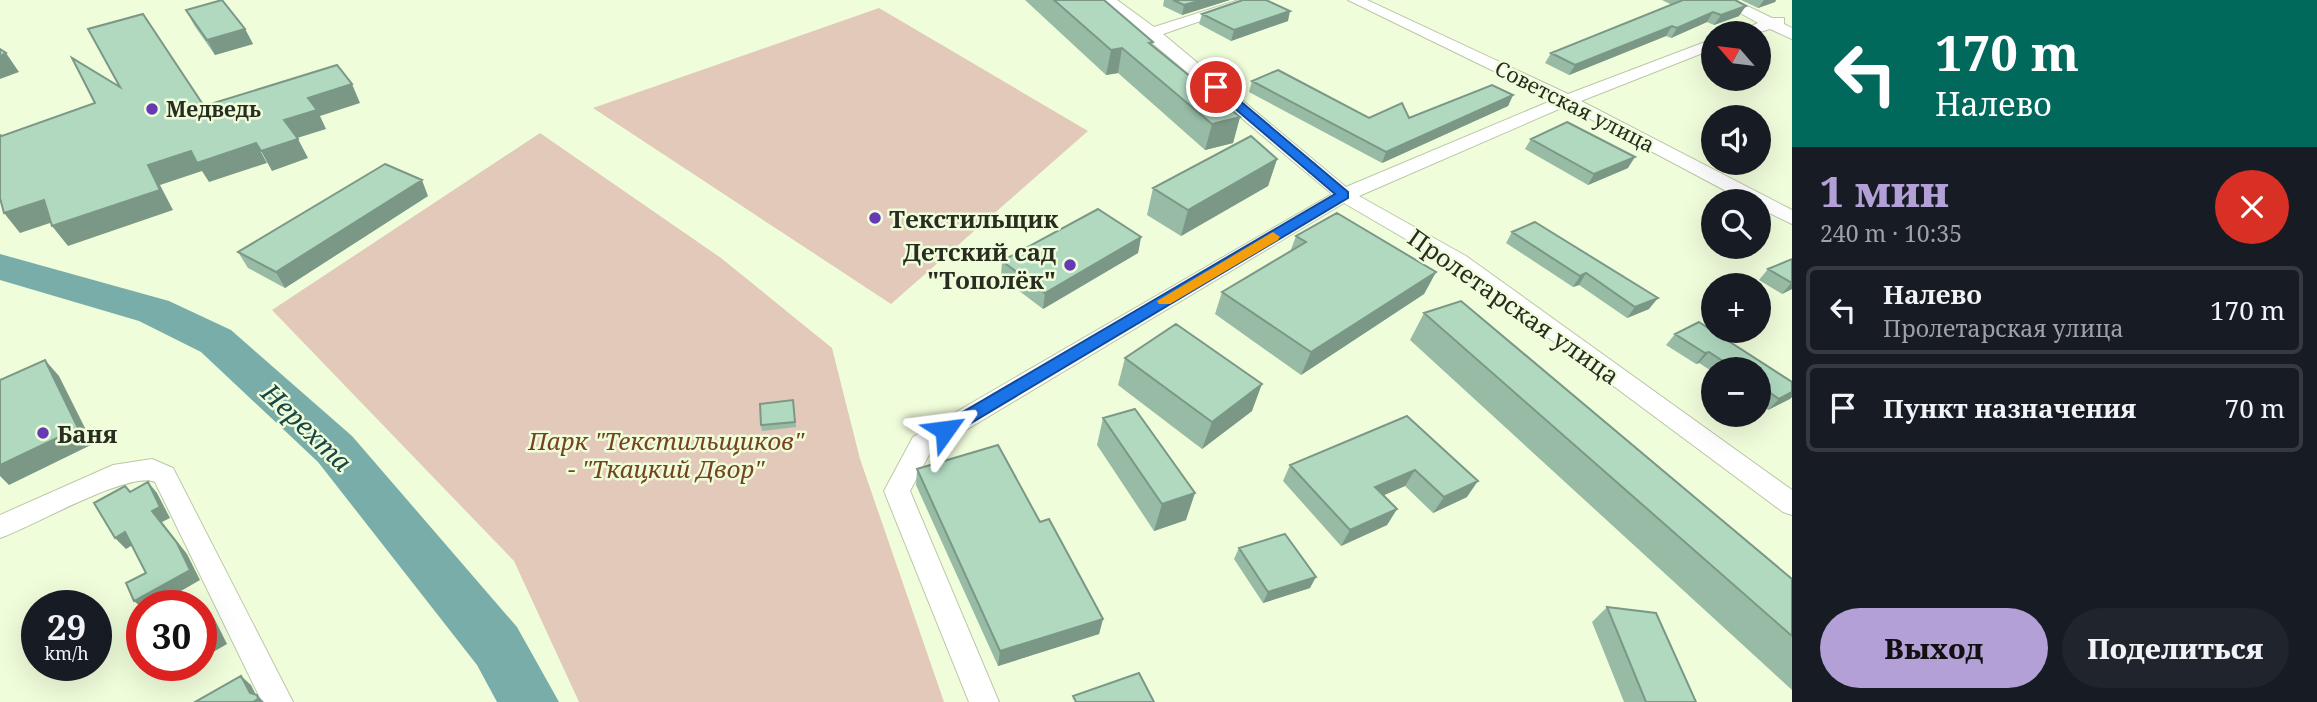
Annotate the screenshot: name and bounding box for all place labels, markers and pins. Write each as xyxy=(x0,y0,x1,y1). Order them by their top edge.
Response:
pin xyxy=(1186,57,1246,117)
place label: Медведь xyxy=(166,95,261,123)
marker: Медведь xyxy=(144,101,160,117)
place label: Текстильщик xyxy=(889,202,1059,235)
marker: Текстильщик xyxy=(867,210,883,226)
place label: Детский сад "Тополёк" xyxy=(903,235,1056,296)
marker: Детский сад "Тополёк" xyxy=(1062,257,1078,273)
place label: Баня xyxy=(57,417,118,450)
marker: Баня xyxy=(35,425,51,441)

